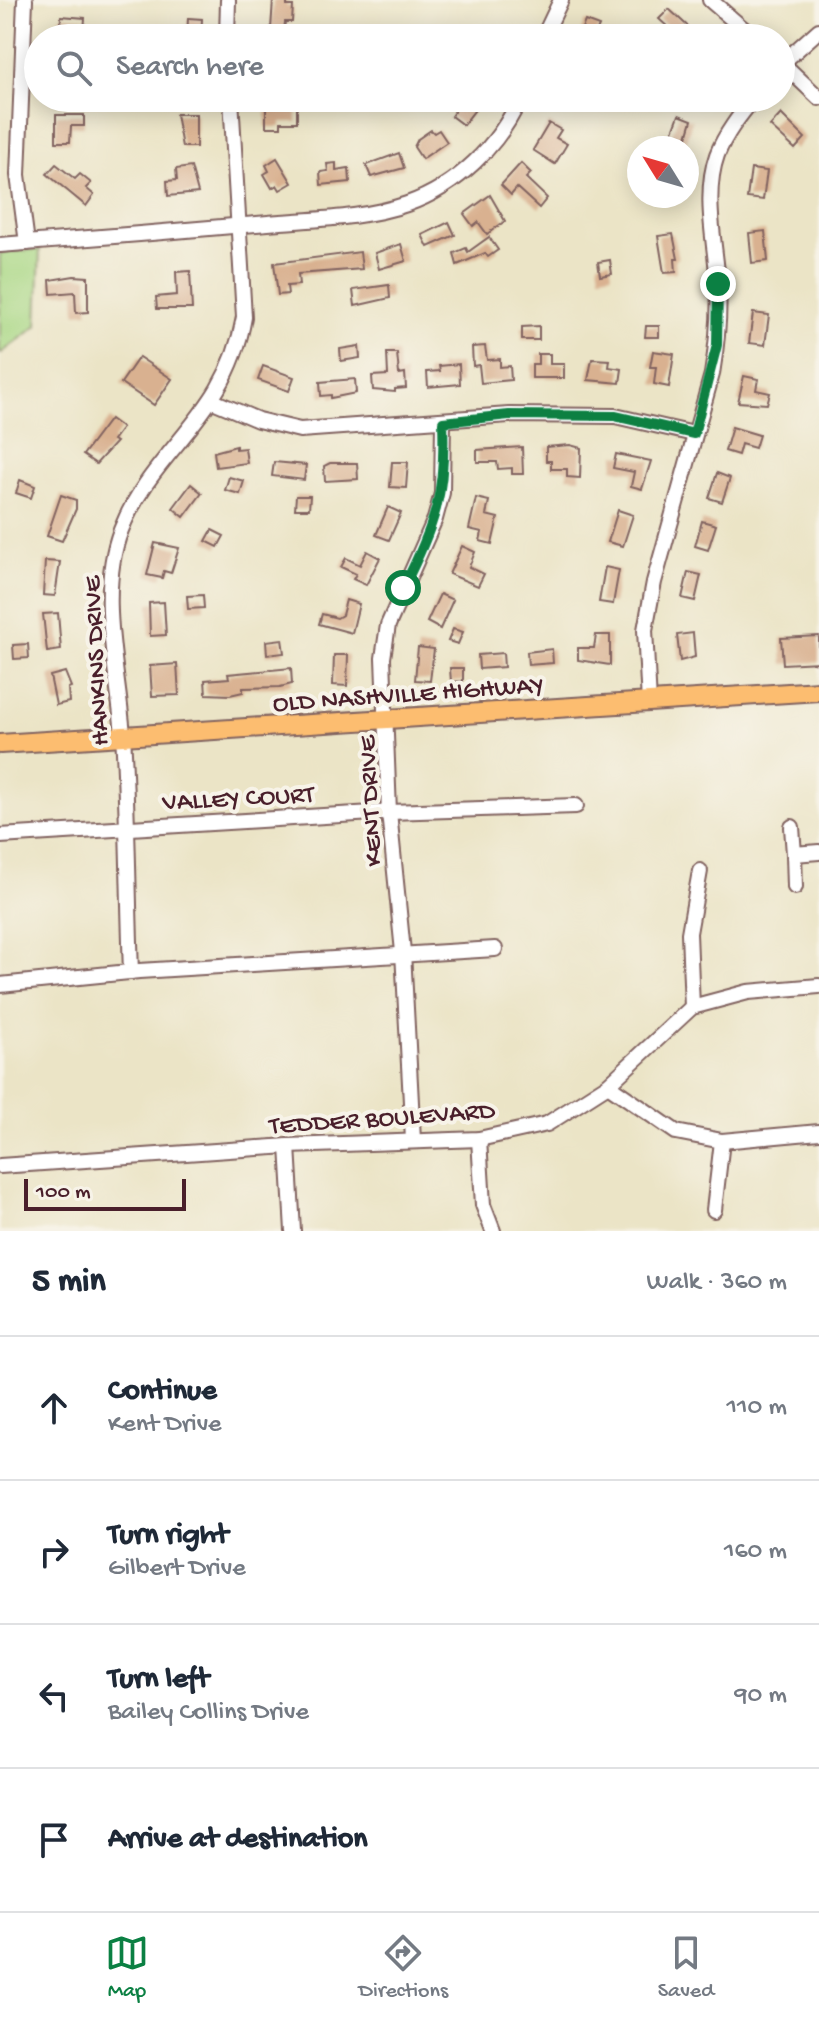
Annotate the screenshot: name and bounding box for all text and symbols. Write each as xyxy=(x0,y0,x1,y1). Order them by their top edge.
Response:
search box xyxy=(24,24,795,112)
icon: search xyxy=(52,46,96,90)
text: Search here xyxy=(116,51,264,86)
north arrow xyxy=(627,136,699,208)
route end xyxy=(700,266,736,302)
route start xyxy=(385,570,421,606)
street label: HANKINS DRIVE xyxy=(79,574,118,747)
street label: OLD NASHVILLE HIGHWAY xyxy=(272,672,545,721)
street label: KENT DRIVE xyxy=(354,734,391,867)
street label: VALLEY COURT xyxy=(161,781,316,820)
street label: TEDDER BOULEVARD xyxy=(266,1097,496,1144)
scale bar xyxy=(24,1175,186,1211)
text: 100 m xyxy=(36,1180,91,1206)
text: 5 min xyxy=(32,1263,106,1303)
text: Walk · 360 m xyxy=(647,1268,787,1299)
text: Continue xyxy=(108,1375,217,1410)
icon: ahead xyxy=(32,1386,76,1430)
text: 110 m xyxy=(727,1393,787,1424)
text: Kent Drive xyxy=(108,1410,222,1441)
text: Turn right xyxy=(108,1519,228,1554)
icon: right xyxy=(32,1530,76,1574)
text: 160 m xyxy=(724,1537,787,1568)
text: Gilbert Drive xyxy=(108,1554,246,1585)
text: Turn left xyxy=(108,1663,209,1698)
icon: left xyxy=(32,1674,76,1718)
text: 90 m xyxy=(735,1681,787,1712)
text: Bailey Collins Drive xyxy=(108,1698,309,1729)
icon: arrive xyxy=(32,1818,76,1862)
text: Arrive at destination xyxy=(108,1823,368,1858)
tab: Map xyxy=(105,1931,149,2005)
tab: Directions xyxy=(359,1931,448,2005)
tab: Saved xyxy=(658,1931,714,2005)

